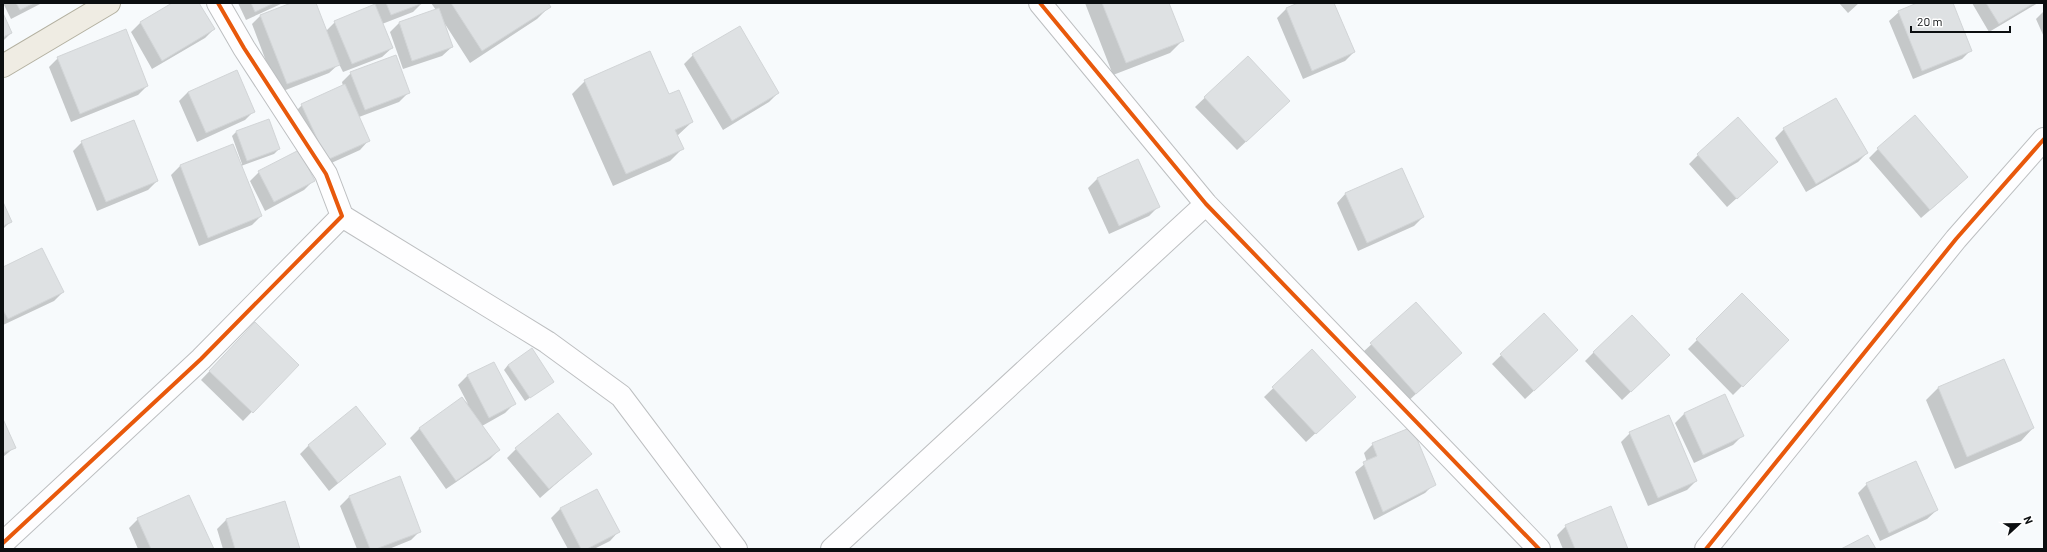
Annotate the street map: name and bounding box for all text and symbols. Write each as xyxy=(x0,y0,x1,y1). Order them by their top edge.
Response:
scale bar xyxy=(1911,8,2010,34)
text: 20 m xyxy=(1917,14,1943,28)
north arrow xyxy=(1999,504,2039,544)
text: N xyxy=(2021,514,2036,526)

